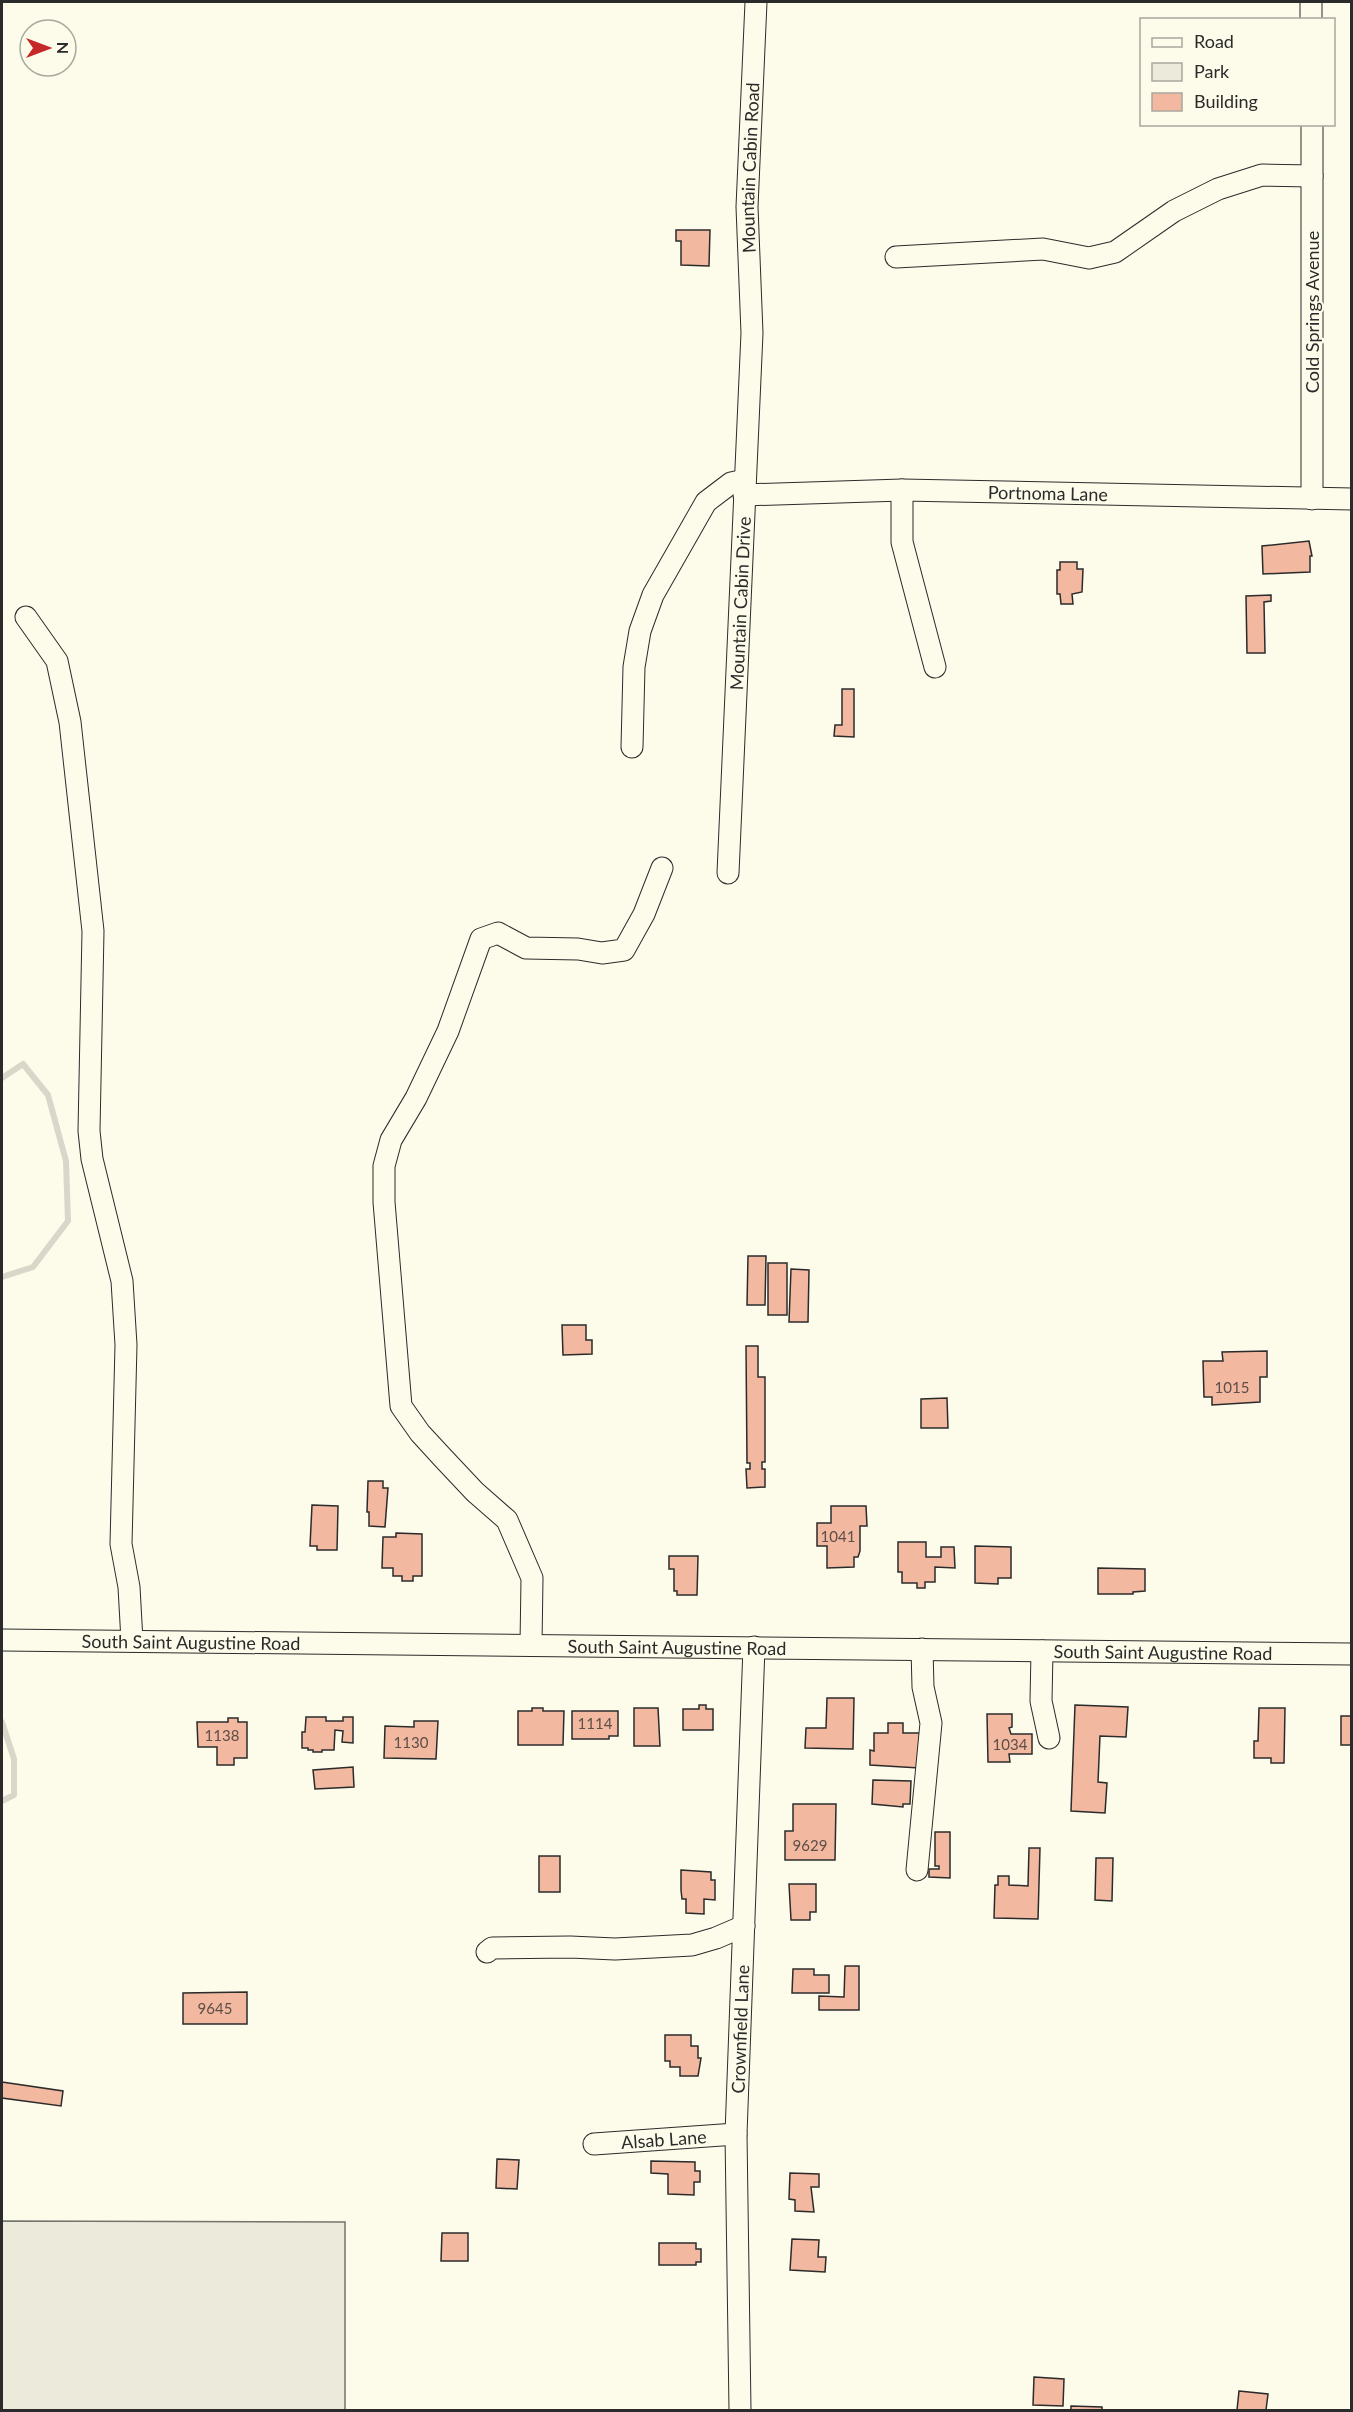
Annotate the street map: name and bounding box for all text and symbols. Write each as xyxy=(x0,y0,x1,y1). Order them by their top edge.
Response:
north arrow xyxy=(18,18,78,78)
legend xyxy=(1140,18,1335,126)
text: Road xyxy=(1194,30,1234,52)
text: N xyxy=(54,42,73,54)
text: Park xyxy=(1194,60,1230,82)
street label: Mountain Cabin Road xyxy=(736,82,763,254)
text: Building xyxy=(1194,90,1258,112)
street label: Cold Springs Avenue xyxy=(1301,231,1323,393)
street label: Portnoma Lane xyxy=(988,481,1108,505)
street label: Mountain Cabin Drive xyxy=(725,516,755,691)
house number: 1015 xyxy=(1215,1378,1249,1396)
house number: 1041 xyxy=(821,1527,855,1545)
street label: South Saint Augustine Road xyxy=(81,1630,301,1654)
street label: South Saint Augustine Road xyxy=(567,1635,787,1659)
street label: South Saint Augustine Road xyxy=(1053,1640,1272,1664)
house number: 1114 xyxy=(578,1714,613,1732)
house number: 1138 xyxy=(205,1726,239,1744)
house number: 1130 xyxy=(394,1733,429,1751)
house number: 1034 xyxy=(993,1735,1028,1753)
house number: 9629 xyxy=(793,1836,827,1854)
street label: Crownfield Lane xyxy=(727,1964,753,2094)
house number: 9645 xyxy=(198,1999,232,2017)
street label: Alsab Lane xyxy=(620,2125,707,2153)

